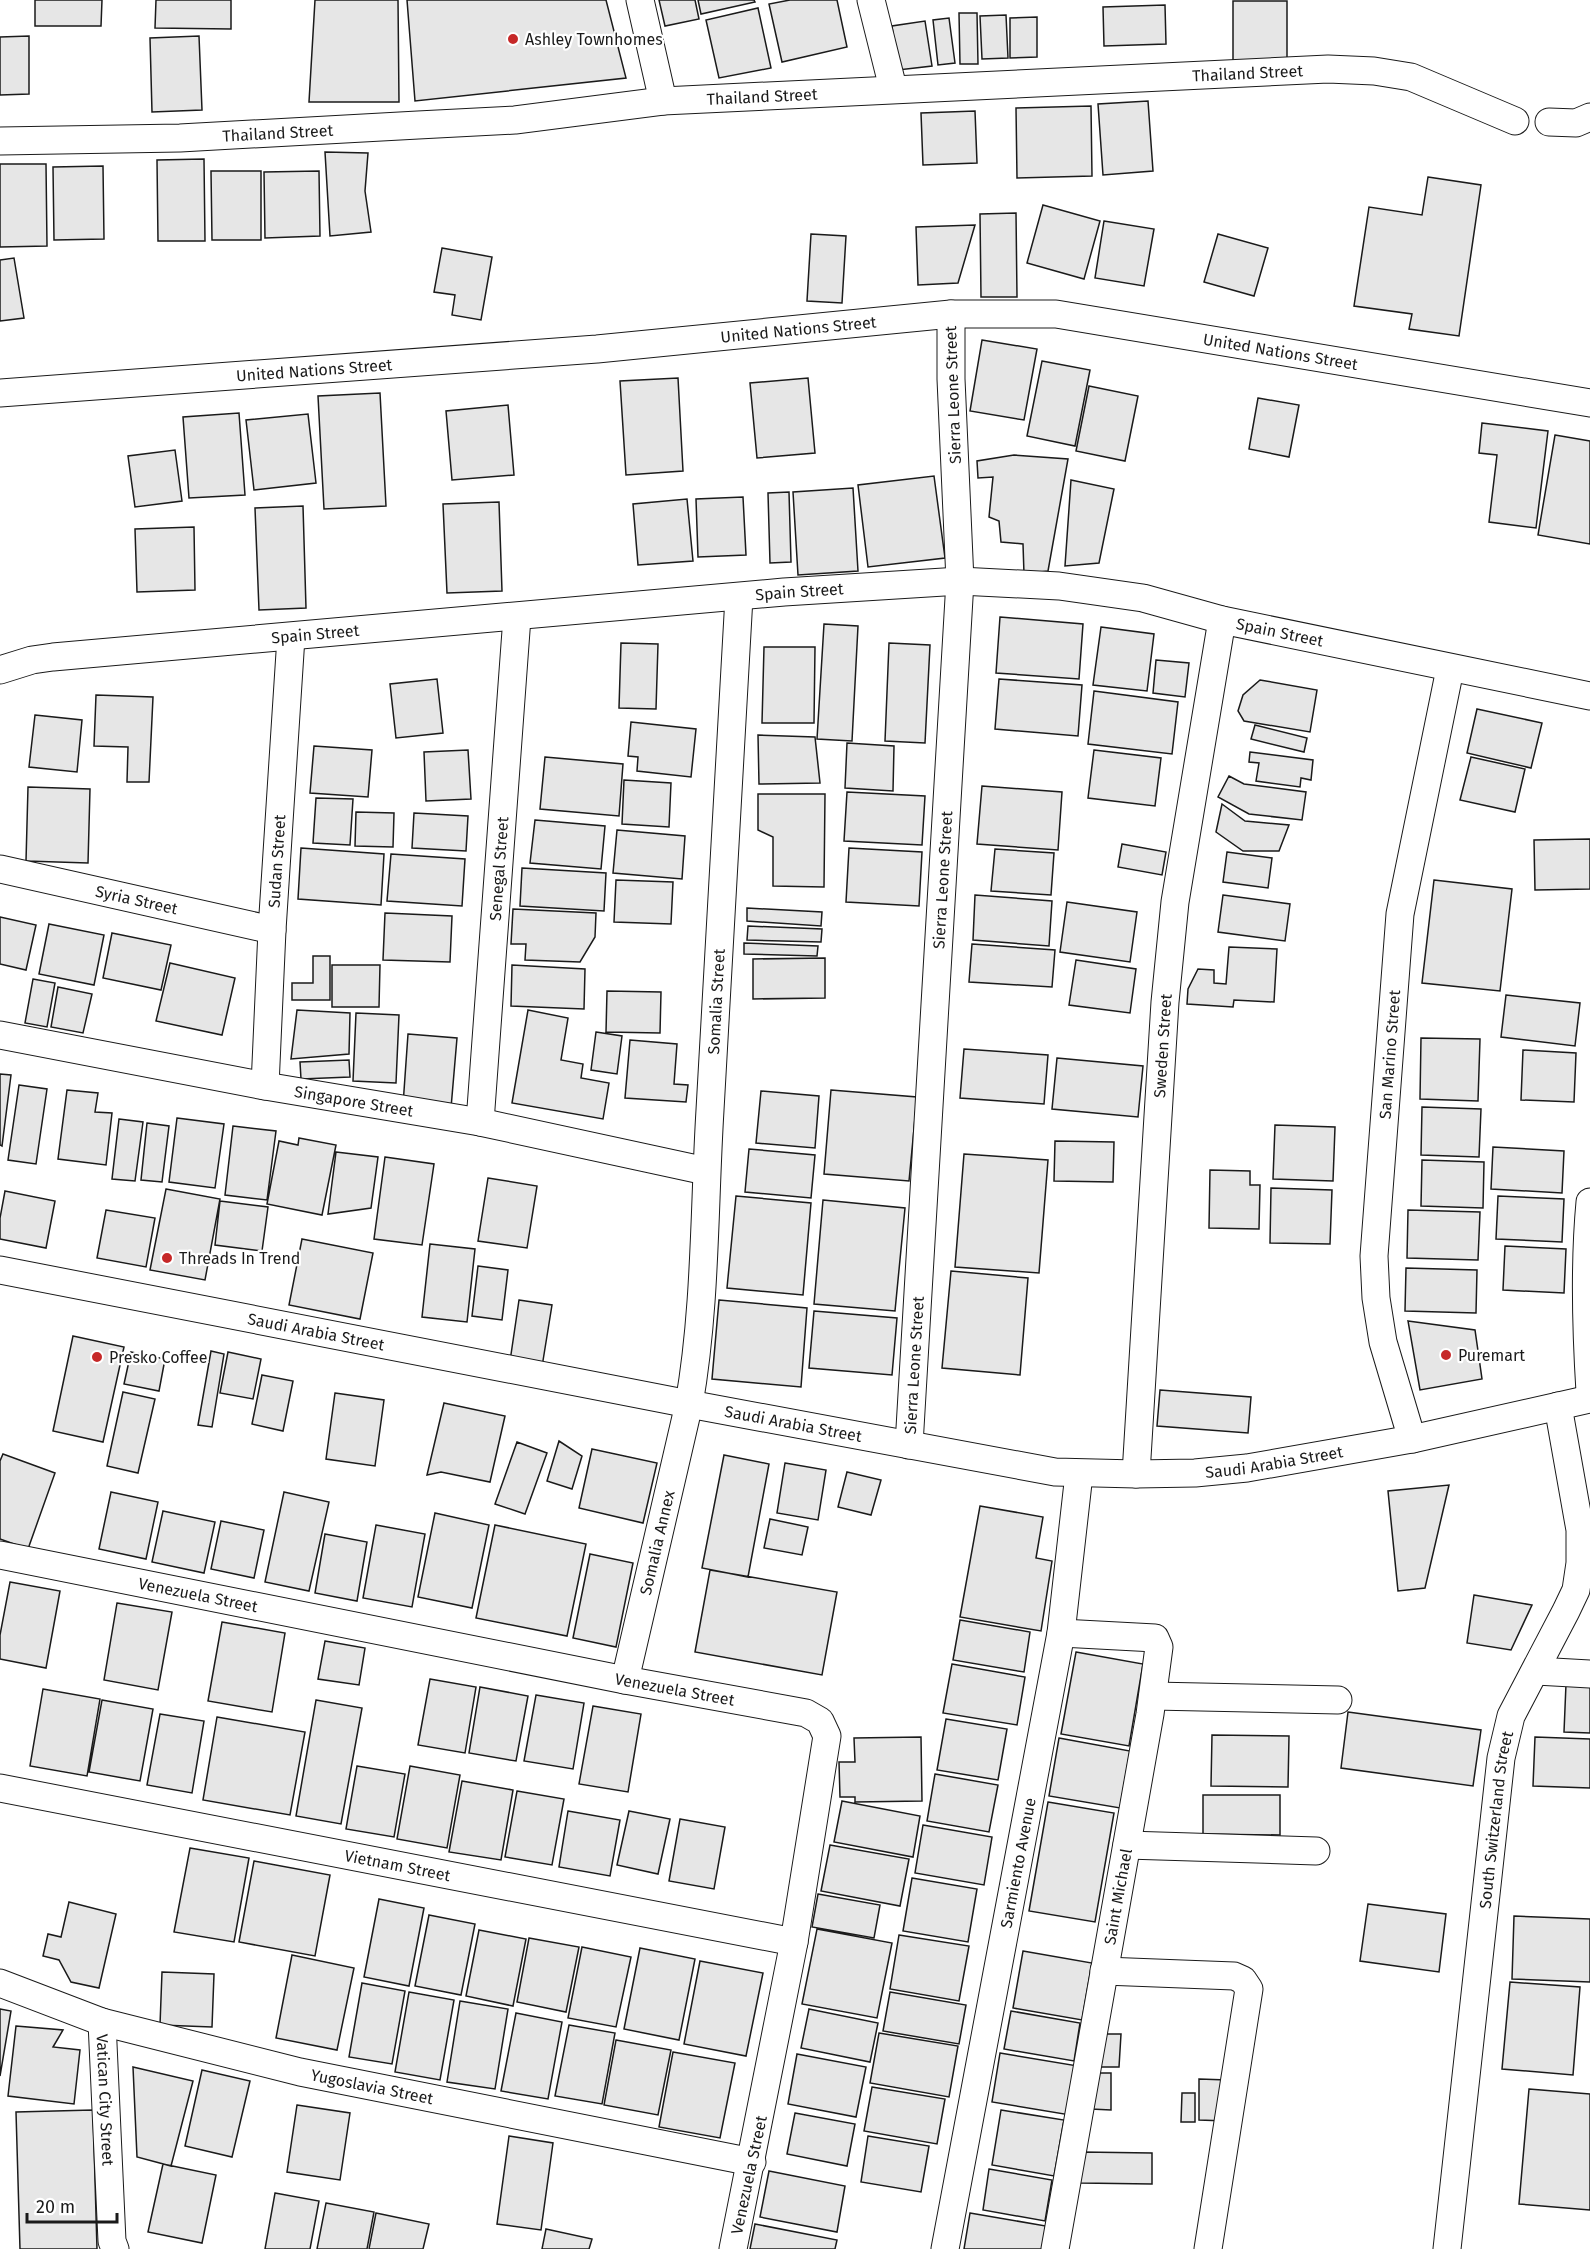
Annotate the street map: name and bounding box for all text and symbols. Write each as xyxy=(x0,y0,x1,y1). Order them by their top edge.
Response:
place label: Ashley Townhomes xyxy=(525,30,663,49)
marker: Ashley Townhomes xyxy=(506,32,520,46)
street label: Thailand Street xyxy=(1192,61,1304,85)
street label: Thailand Street xyxy=(706,84,818,108)
street label: Thailand Street xyxy=(222,120,334,145)
street label: United Nations Street xyxy=(720,312,877,346)
street label: Sierra Leone Street xyxy=(941,325,965,464)
street label: United Nations Street xyxy=(1202,329,1360,374)
street label: United Nations Street xyxy=(235,355,393,385)
street label: Spain Street xyxy=(754,579,844,604)
street label: Spain Street xyxy=(1235,614,1325,650)
street label: Spain Street xyxy=(270,620,360,647)
street label: Sierra Leone Street xyxy=(929,810,956,950)
street label: Sudan Street xyxy=(264,814,289,909)
street label: Senegal Street xyxy=(485,816,512,922)
street label: Syria Street xyxy=(94,881,180,918)
street label: Somalia Street xyxy=(703,948,728,1055)
street label: San Marino Street xyxy=(1375,989,1404,1120)
street label: Sweden Street xyxy=(1150,993,1175,1098)
street label: Singapore Street xyxy=(293,1082,415,1120)
place label: Threads In Trend xyxy=(179,1249,300,1268)
marker: Threads In Trend xyxy=(160,1251,174,1265)
street label: Sierra Leone Street xyxy=(900,1295,927,1435)
street label: Saudi Arabia Street xyxy=(246,1309,386,1354)
place label: Puremart xyxy=(1458,1346,1525,1365)
place label: Presko Coffee xyxy=(109,1348,207,1367)
marker: Puremart xyxy=(1439,1348,1453,1362)
marker: Presko Coffee xyxy=(90,1350,104,1364)
street label: Saudi Arabia Street xyxy=(723,1401,864,1445)
street label: Saudi Arabia Street xyxy=(1204,1442,1344,1481)
street label: Somalia Annex xyxy=(636,1488,678,1597)
street label: Venezuela Street xyxy=(137,1573,260,1616)
street label: Venezuela Street xyxy=(613,1669,736,1709)
street label: South Switzerland Street xyxy=(1475,1729,1517,1910)
street label: Sarmiento Avenue xyxy=(996,1796,1039,1930)
street label: Vietnam Street xyxy=(343,1846,452,1885)
street label: Saint Michael xyxy=(1100,1847,1136,1946)
street label: Vatican City Street xyxy=(93,2034,118,2166)
street label: Yugoslavia Street xyxy=(309,2065,435,2108)
street label: Venezuela Street xyxy=(727,2114,771,2236)
scale bar xyxy=(27,2186,117,2224)
text: 20 m xyxy=(36,2196,75,2218)

